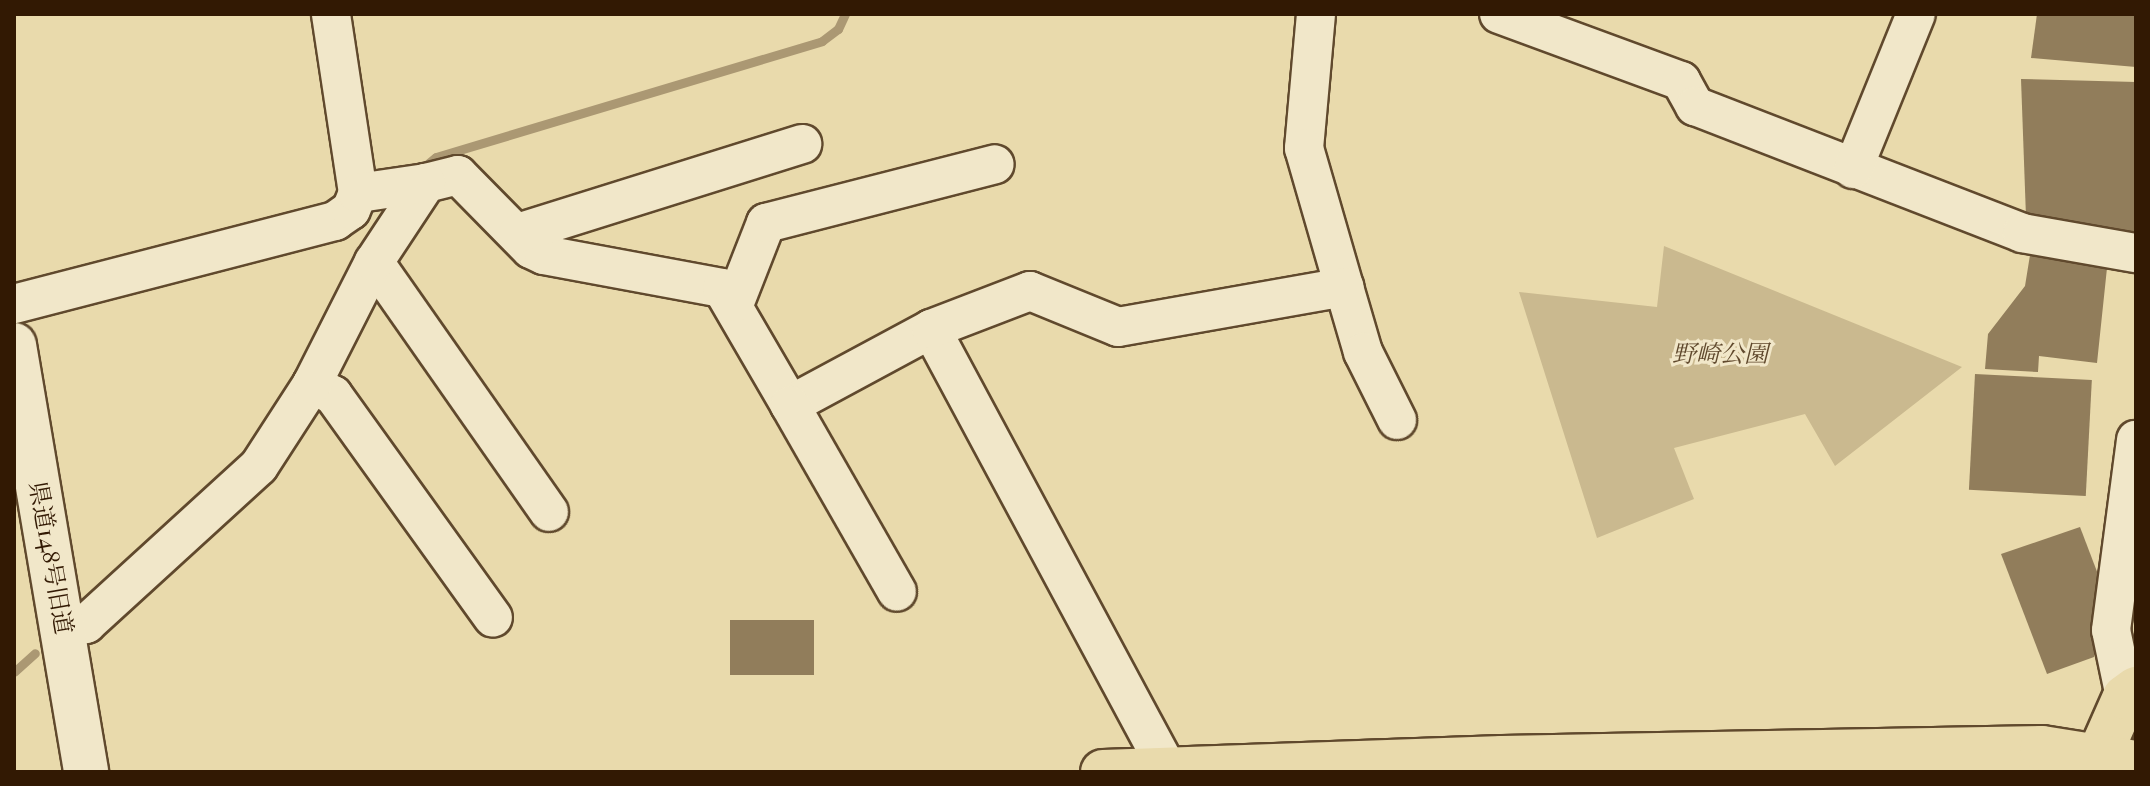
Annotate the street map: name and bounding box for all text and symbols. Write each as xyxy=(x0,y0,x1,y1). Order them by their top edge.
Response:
park label: 野崎公園 xyxy=(1672,341,1768,369)
street label: 県道148号旧道 xyxy=(22,479,78,637)

